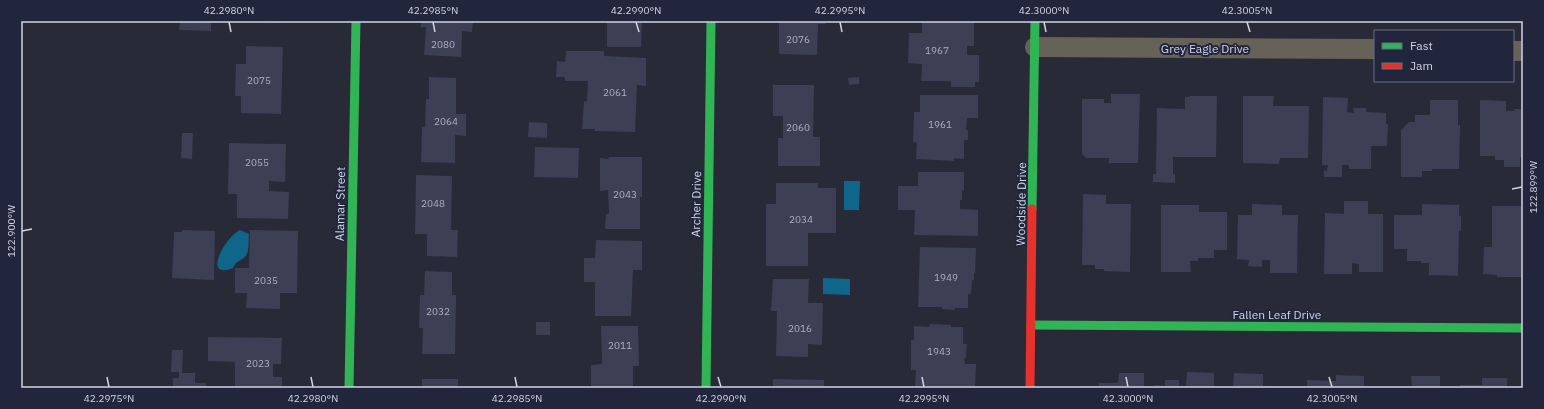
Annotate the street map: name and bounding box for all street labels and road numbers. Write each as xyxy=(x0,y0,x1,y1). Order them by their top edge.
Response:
street label: Grey Eagle Drive xyxy=(1161,41,1250,56)
street label: Woodside Drive xyxy=(1013,161,1029,246)
street label: Alamar Street xyxy=(332,167,348,241)
street label: Archer Drive xyxy=(688,170,704,237)
street label: Fallen Leaf Drive xyxy=(1233,307,1322,322)

